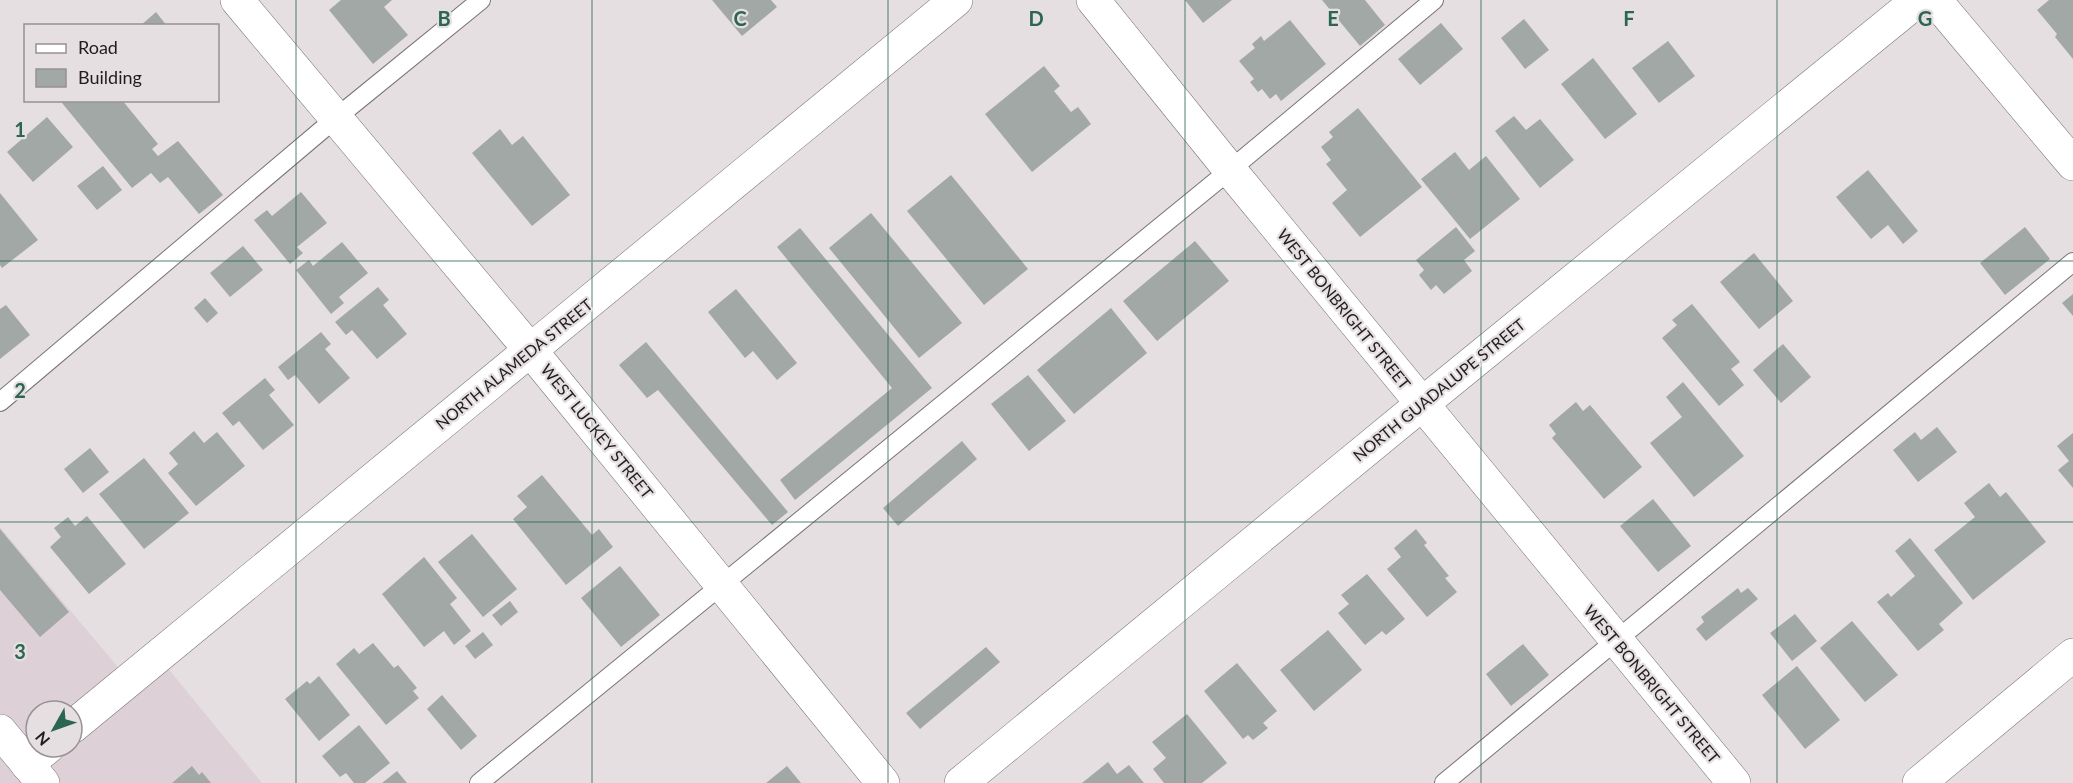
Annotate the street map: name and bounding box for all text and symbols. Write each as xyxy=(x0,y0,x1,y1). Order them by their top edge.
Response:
text: B xyxy=(437,6,451,30)
text: C xyxy=(733,6,747,30)
text: D xyxy=(1028,6,1044,30)
text: E xyxy=(1327,6,1339,30)
text: F xyxy=(1623,6,1635,30)
text: G xyxy=(1918,6,1932,30)
legend xyxy=(24,24,219,102)
text: Road xyxy=(78,36,118,58)
text: Building xyxy=(78,66,142,88)
text: 1 xyxy=(14,117,26,141)
street label: WEST BONBRIGHT STREET xyxy=(1274,225,1415,393)
street label: NORTH ALAMEDA STREET xyxy=(431,294,596,433)
street label: NORTH GUADALUPE STREET xyxy=(1349,314,1529,465)
street label: WEST LUCKEY STREET xyxy=(537,360,658,502)
text: 2 xyxy=(14,378,26,402)
street label: WEST BONBRIGHT STREET xyxy=(1581,601,1725,767)
text: 3 xyxy=(14,639,26,663)
north arrow xyxy=(24,699,84,759)
text: N xyxy=(31,728,53,750)

